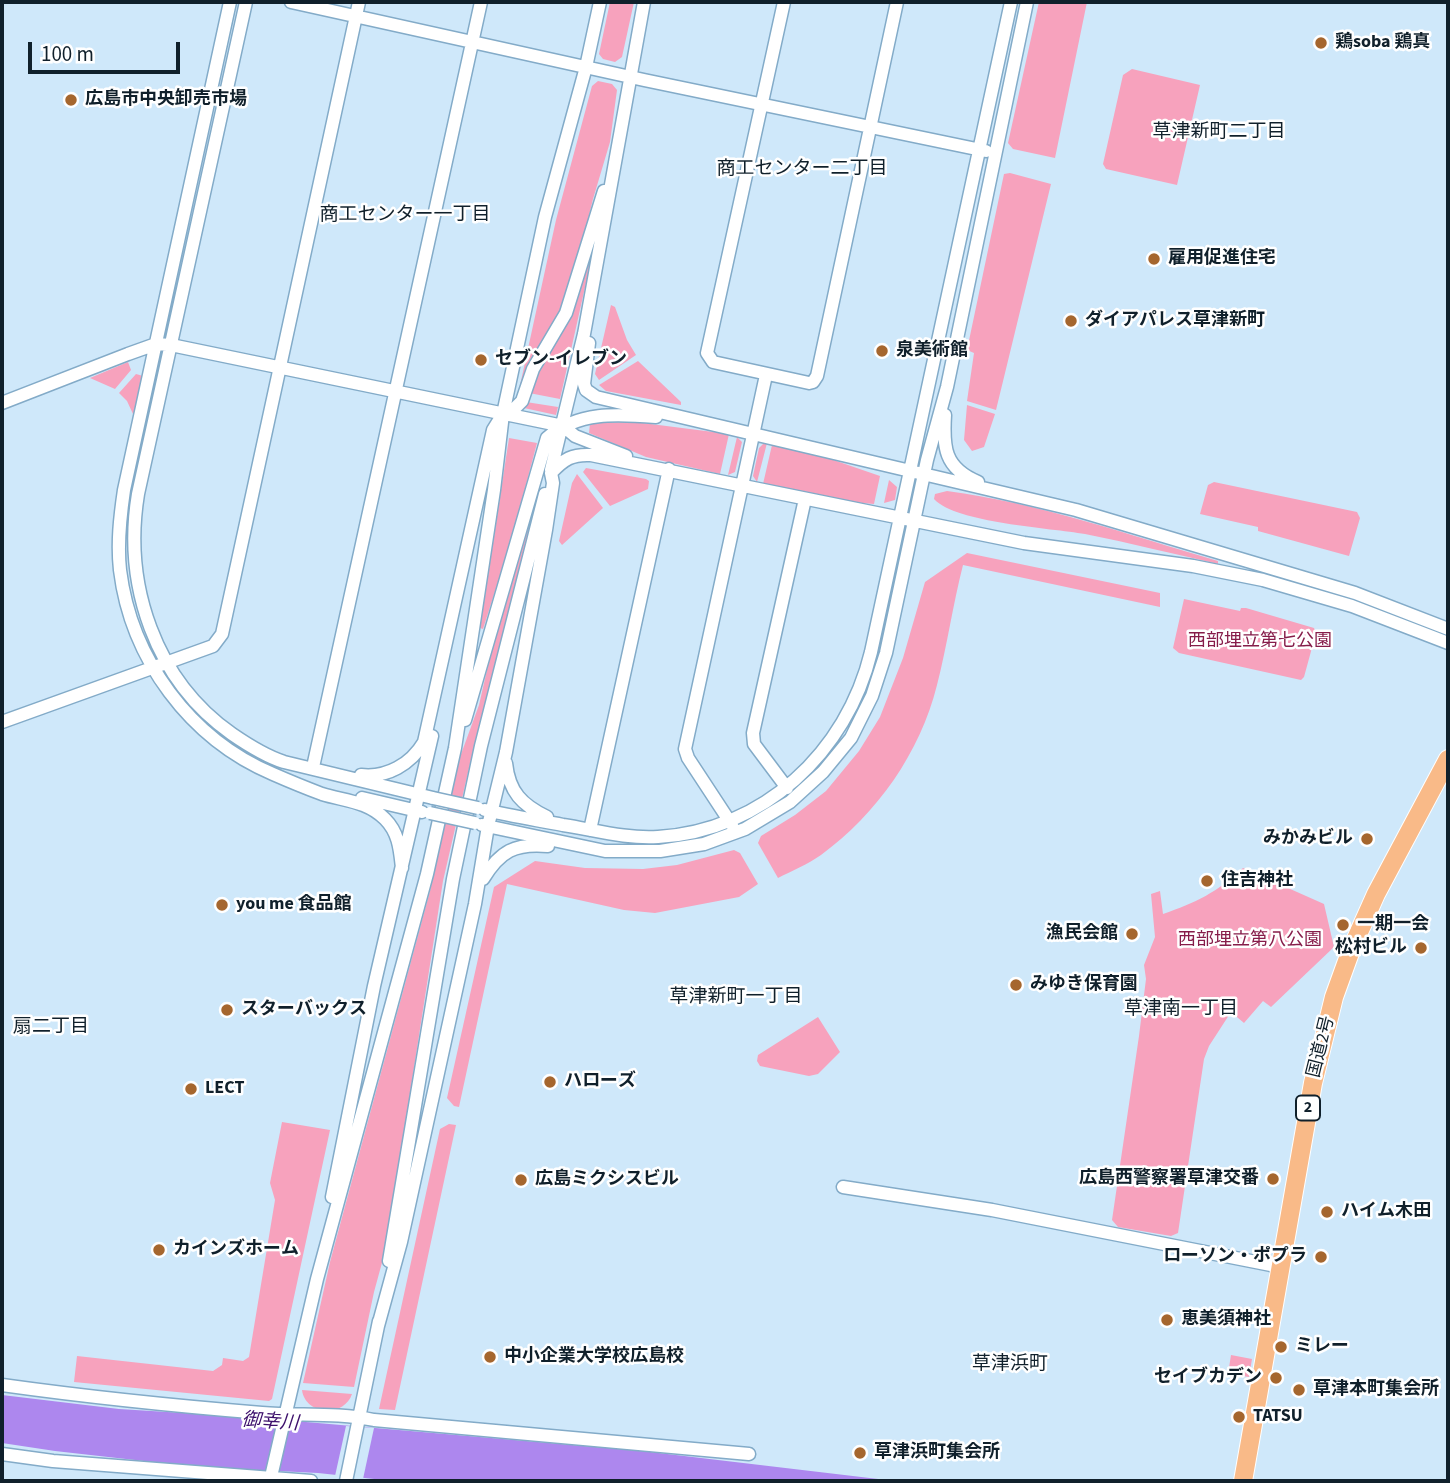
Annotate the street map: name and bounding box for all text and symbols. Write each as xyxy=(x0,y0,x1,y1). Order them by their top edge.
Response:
scale bar xyxy=(32,28,184,72)
place label: 鶏soba 鶏真 xyxy=(1335,32,1430,54)
marker: 鶏soba 鶏真 xyxy=(1313,35,1329,51)
text: 100 m xyxy=(41,39,94,69)
place label: 広島市中央卸売市場 xyxy=(85,89,247,111)
marker: 広島市中央卸売市場 xyxy=(63,92,79,108)
district label: 草津新町二丁目 xyxy=(1153,122,1285,144)
district label: 商工センター二丁目 xyxy=(717,159,887,181)
district label: 商工センター一丁目 xyxy=(320,205,490,227)
place label: 雇用促進住宅 xyxy=(1168,248,1276,270)
marker: 雇用促進住宅 xyxy=(1146,251,1162,267)
place label: ダイアパレス草津新町 xyxy=(1085,310,1265,332)
marker: ダイアパレス草津新町 xyxy=(1063,313,1079,329)
place label: 泉美術館 xyxy=(896,340,968,362)
marker: 泉美術館 xyxy=(874,343,890,359)
place label: セブン-イレブン xyxy=(495,349,627,371)
marker: セブン-イレブン xyxy=(473,352,489,368)
park label: 西部埋立第七公園 xyxy=(1188,631,1332,653)
place label: みかみビル xyxy=(1263,828,1353,850)
marker: みかみビル xyxy=(1359,831,1375,847)
place label: 住吉神社 xyxy=(1221,870,1293,892)
marker: 住吉神社 xyxy=(1199,873,1215,889)
place label: you me 食品館 xyxy=(236,894,351,916)
marker: you me 食品館 xyxy=(214,897,230,913)
place label: 一期一会 xyxy=(1357,914,1429,936)
marker: 一期一会 xyxy=(1335,917,1351,933)
place label: 漁民会館 xyxy=(1046,923,1118,945)
marker: 漁民会館 xyxy=(1124,926,1140,942)
park label: 西部埋立第八公園 xyxy=(1178,930,1322,952)
place label: 松村ビル xyxy=(1335,937,1407,959)
marker: 松村ビル xyxy=(1413,940,1429,956)
place label: みゆき保育園 xyxy=(1030,974,1138,996)
marker: みゆき保育園 xyxy=(1008,977,1024,993)
district label: 草津新町一丁目 xyxy=(670,987,802,1009)
place label: スターバックス xyxy=(241,999,367,1021)
district label: 草津南一丁目 xyxy=(1124,999,1238,1021)
marker: スターバックス xyxy=(219,1002,235,1018)
street label: 国道2号 xyxy=(1304,1014,1340,1080)
district label: 扇二丁目 xyxy=(13,1017,89,1039)
place label: ハローズ xyxy=(564,1071,636,1093)
marker: ハローズ xyxy=(542,1074,558,1090)
place label: LECT xyxy=(205,1078,244,1100)
marker: LECT xyxy=(183,1081,199,1097)
road number: 2 xyxy=(1296,1096,1320,1120)
place label: 広島西警察署草津交番 xyxy=(1079,1168,1259,1190)
place label: 広島ミクシスビル xyxy=(535,1169,679,1191)
marker: 広島西警察署草津交番 xyxy=(1265,1171,1281,1187)
marker: 広島ミクシスビル xyxy=(513,1172,529,1188)
place label: ハイム木田 xyxy=(1341,1201,1431,1223)
marker: ハイム木田 xyxy=(1319,1204,1335,1220)
place label: カインズホーム xyxy=(173,1239,299,1261)
marker: カインズホーム xyxy=(151,1242,167,1258)
place label: ローソン・ポプラ xyxy=(1163,1246,1307,1268)
marker: ローソン・ポプラ xyxy=(1313,1249,1329,1265)
place label: 恵美須神社 xyxy=(1181,1309,1271,1331)
marker: 恵美須神社 xyxy=(1159,1312,1175,1328)
place label: ミレー xyxy=(1295,1336,1349,1358)
marker: ミレー xyxy=(1273,1339,1289,1355)
place label: 中小企業大学校広島校 xyxy=(504,1346,684,1368)
marker: 中小企業大学校広島校 xyxy=(482,1349,498,1365)
district label: 草津浜町 xyxy=(972,1354,1048,1376)
place label: セイブカデン xyxy=(1154,1367,1262,1389)
marker: セイブカデン xyxy=(1268,1370,1284,1386)
place label: 草津本町集会所 xyxy=(1313,1379,1439,1401)
marker: 草津本町集会所 xyxy=(1291,1382,1307,1398)
place label: TATSU xyxy=(1253,1406,1303,1428)
marker: TATSU xyxy=(1231,1409,1247,1425)
water label: 御幸川 xyxy=(241,1410,299,1436)
place label: 草津浜町集会所 xyxy=(874,1442,1000,1464)
marker: 草津浜町集会所 xyxy=(852,1445,868,1461)

